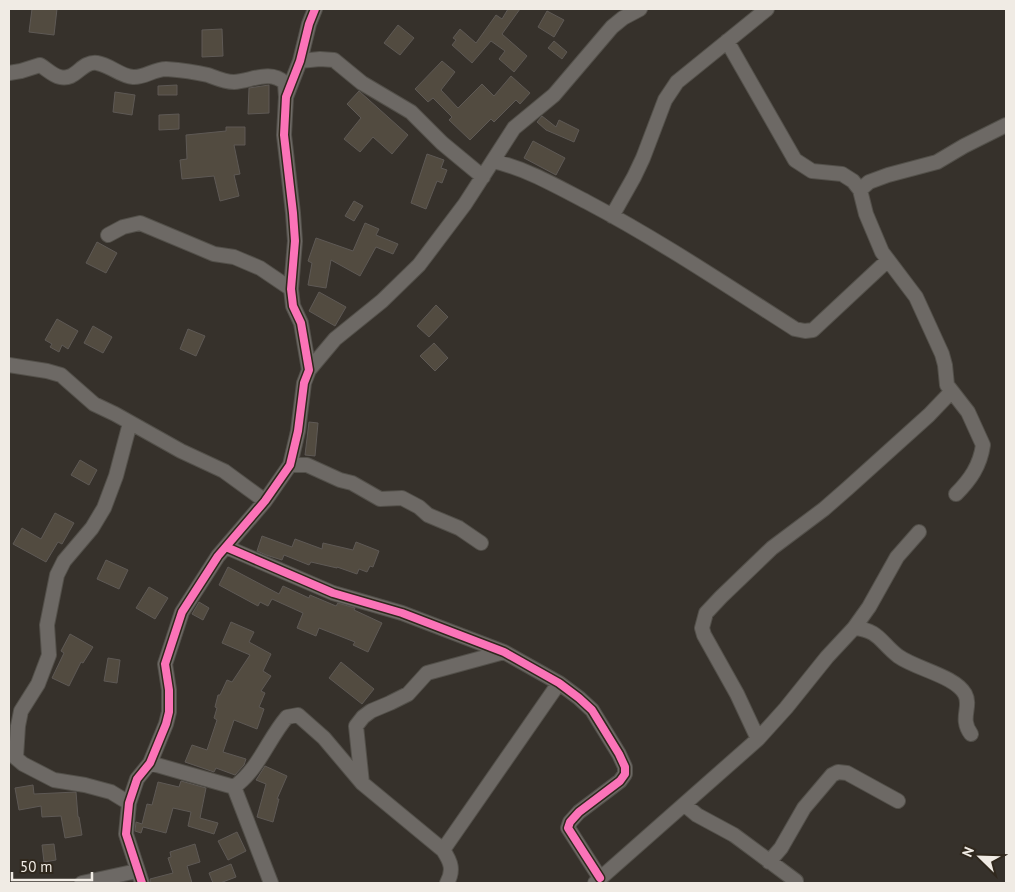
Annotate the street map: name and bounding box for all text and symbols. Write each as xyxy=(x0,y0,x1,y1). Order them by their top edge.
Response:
north arrow xyxy=(955,832,1005,882)
text: N xyxy=(958,844,978,860)
scale bar xyxy=(12,850,92,882)
text: 50 m xyxy=(20,857,53,876)

